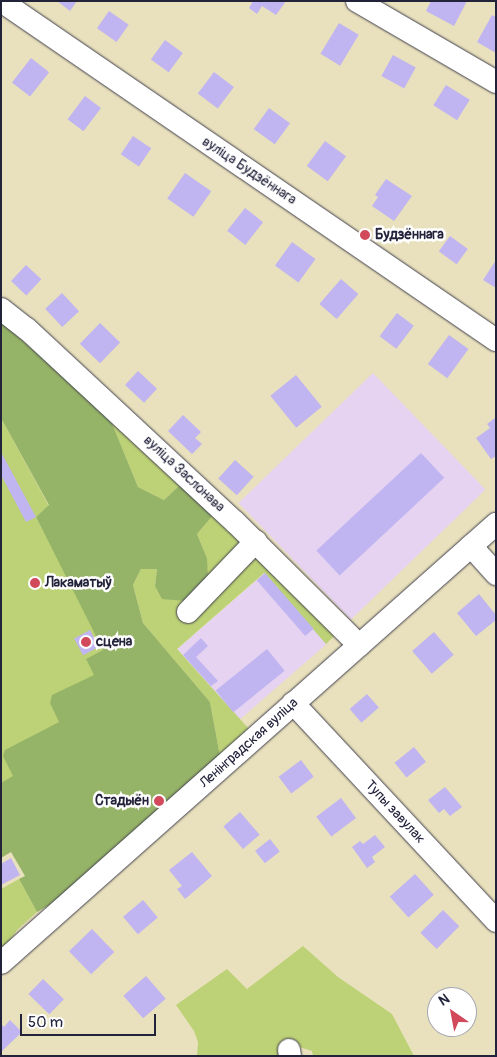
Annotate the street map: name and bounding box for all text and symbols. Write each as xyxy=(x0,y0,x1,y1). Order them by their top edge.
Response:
street label: вуліца Будзённага xyxy=(199,133,299,209)
place label: Будзённага xyxy=(375,227,444,243)
marker: Будзённага xyxy=(359,229,371,241)
street label: вуліца Заслонава xyxy=(140,432,228,516)
place label: Лакаматыў xyxy=(45,575,111,591)
marker: Лакаматыў xyxy=(29,577,41,589)
place label: сцена xyxy=(96,634,132,650)
marker: сцена xyxy=(80,636,92,648)
street label: Ленінградская вуліца xyxy=(196,694,302,792)
street label: Тупы завулак xyxy=(362,777,428,847)
place label: Стадыён xyxy=(95,793,149,809)
marker: Стадыён xyxy=(153,795,165,807)
north arrow xyxy=(427,987,477,1037)
text: N xyxy=(436,990,453,1010)
scale bar xyxy=(22,1004,159,1036)
text: 50 m xyxy=(28,1013,63,1032)

